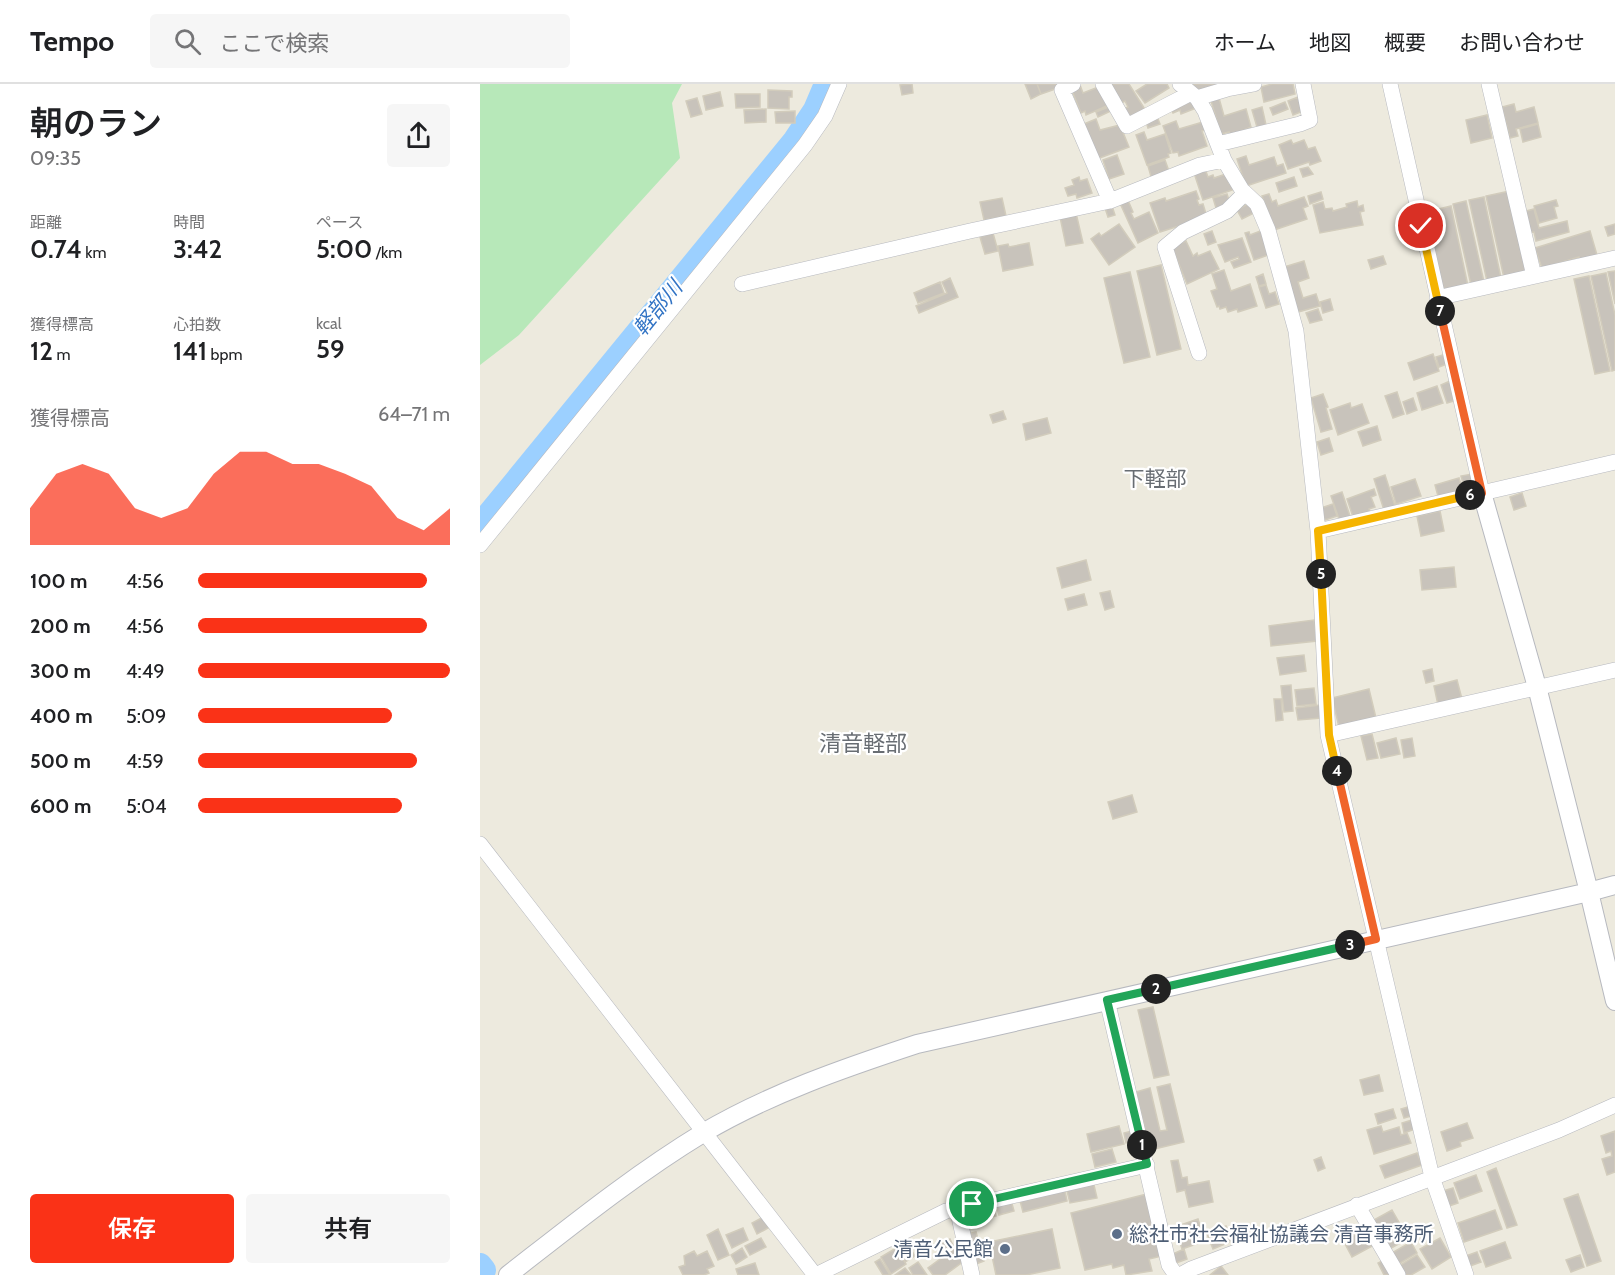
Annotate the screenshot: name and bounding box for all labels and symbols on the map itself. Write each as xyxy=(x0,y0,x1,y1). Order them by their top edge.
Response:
pin xyxy=(1395,200,1446,251)
water label: 軽部川 xyxy=(628,274,688,340)
pin: 7 xyxy=(1425,296,1455,326)
district label: 下軽部 xyxy=(1124,466,1187,491)
pin: 6 xyxy=(1455,480,1485,510)
pin: 5 xyxy=(1306,559,1336,589)
district label: 清音軽部 xyxy=(819,730,907,757)
pin: 4 xyxy=(1322,756,1352,786)
pin: 3 xyxy=(1335,930,1365,960)
pin: 2 xyxy=(1141,974,1171,1004)
pin: 1 xyxy=(1127,1130,1157,1160)
pin xyxy=(946,1178,997,1229)
place label: 総社市社会福祉協議会 清音事務所 xyxy=(1129,1222,1434,1246)
marker: 総社市社会福祉協議会 清音事務所 xyxy=(1110,1227,1124,1241)
place label: 清音公民館 xyxy=(893,1237,993,1261)
marker: 清音公民館 xyxy=(998,1242,1012,1256)

